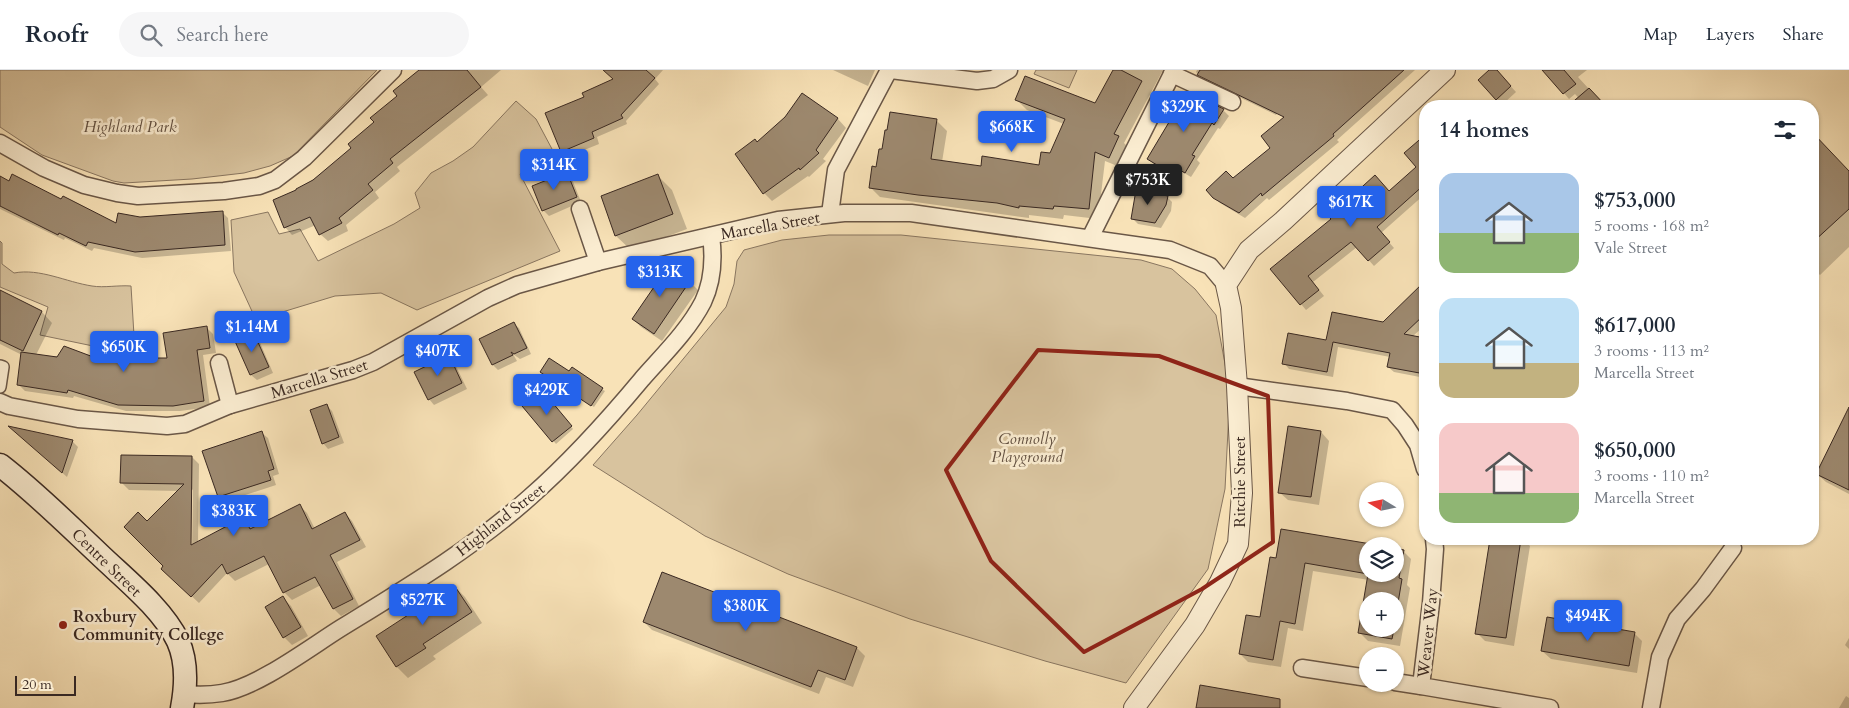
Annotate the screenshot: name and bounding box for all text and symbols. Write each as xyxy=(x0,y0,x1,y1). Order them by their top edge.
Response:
search box xyxy=(119,12,469,57)
text: Roofr xyxy=(25,18,89,51)
icon: search xyxy=(137,21,165,49)
text: Search here xyxy=(177,22,269,48)
text: Map xyxy=(1643,22,1678,47)
text: Layers xyxy=(1706,22,1755,47)
text: Share xyxy=(1783,22,1824,47)
pin: $329K xyxy=(1149,90,1219,133)
text: $329K xyxy=(1161,96,1207,118)
pin: $668K xyxy=(977,111,1047,153)
park label: Highland Park xyxy=(83,116,177,138)
text: $668K xyxy=(989,116,1035,138)
text: 14 homes xyxy=(1439,116,1529,145)
icon: filters xyxy=(1771,116,1799,144)
pin: $314K xyxy=(519,148,589,191)
text: $314K xyxy=(531,154,577,176)
pin: $753K xyxy=(1113,164,1183,206)
text: $753K xyxy=(1125,169,1171,191)
pin: $617K xyxy=(1316,186,1386,228)
text: $753,000 xyxy=(1594,186,1675,215)
text: $617K xyxy=(1328,191,1374,213)
icon: home xyxy=(1479,193,1539,253)
street label: Marcella Street xyxy=(719,206,821,246)
text: 5 rooms · 168 m² xyxy=(1594,215,1709,237)
text: Vale Street xyxy=(1594,237,1667,259)
pin: $313K xyxy=(625,256,695,298)
text: $313K xyxy=(637,261,683,283)
pin: $1.14M xyxy=(211,310,293,353)
text: $617,000 xyxy=(1594,311,1675,340)
text: $1.14M xyxy=(226,316,278,338)
icon: home xyxy=(1479,318,1539,378)
pin: $650K xyxy=(89,330,159,373)
pin: $407K xyxy=(403,334,473,377)
text: $650K xyxy=(101,336,147,358)
text: $407K xyxy=(415,340,461,362)
text: 3 rooms · 113 m² xyxy=(1594,340,1709,362)
street label: Marcella Street xyxy=(268,354,370,404)
text: Marcella Street xyxy=(1594,362,1694,384)
pin: $429K xyxy=(512,374,582,416)
text: $429K xyxy=(524,379,570,401)
park label: Connolly Playground xyxy=(991,428,1064,468)
street label: Ritchie Street xyxy=(1229,436,1251,528)
text: $650,000 xyxy=(1594,436,1675,465)
icon: home xyxy=(1479,443,1539,503)
text: 3 rooms · 110 m² xyxy=(1594,465,1709,487)
street label: Highland Street xyxy=(452,478,550,561)
north arrow xyxy=(1359,482,1404,528)
map controls xyxy=(1359,482,1404,692)
text: Marcella Street xyxy=(1594,487,1694,509)
pin: $383K xyxy=(199,494,269,537)
text: $383K xyxy=(211,500,257,522)
street label: Centre Street xyxy=(66,524,146,602)
button: layers xyxy=(1359,537,1404,582)
pin: $527K xyxy=(388,584,458,626)
street label: Weaver Way xyxy=(1412,586,1444,680)
text: $527K xyxy=(400,589,446,611)
pin: $380K xyxy=(711,590,781,632)
button: + xyxy=(1359,592,1404,637)
text: $380K xyxy=(723,595,769,617)
pin: $494K xyxy=(1553,600,1623,642)
text: $494K xyxy=(1565,605,1611,627)
place label: Roxbury Community College xyxy=(73,606,224,646)
marker: Roxbury Community College xyxy=(57,619,69,631)
button: − xyxy=(1359,647,1404,692)
scale bar xyxy=(15,673,76,696)
text: 20 m xyxy=(22,675,52,694)

